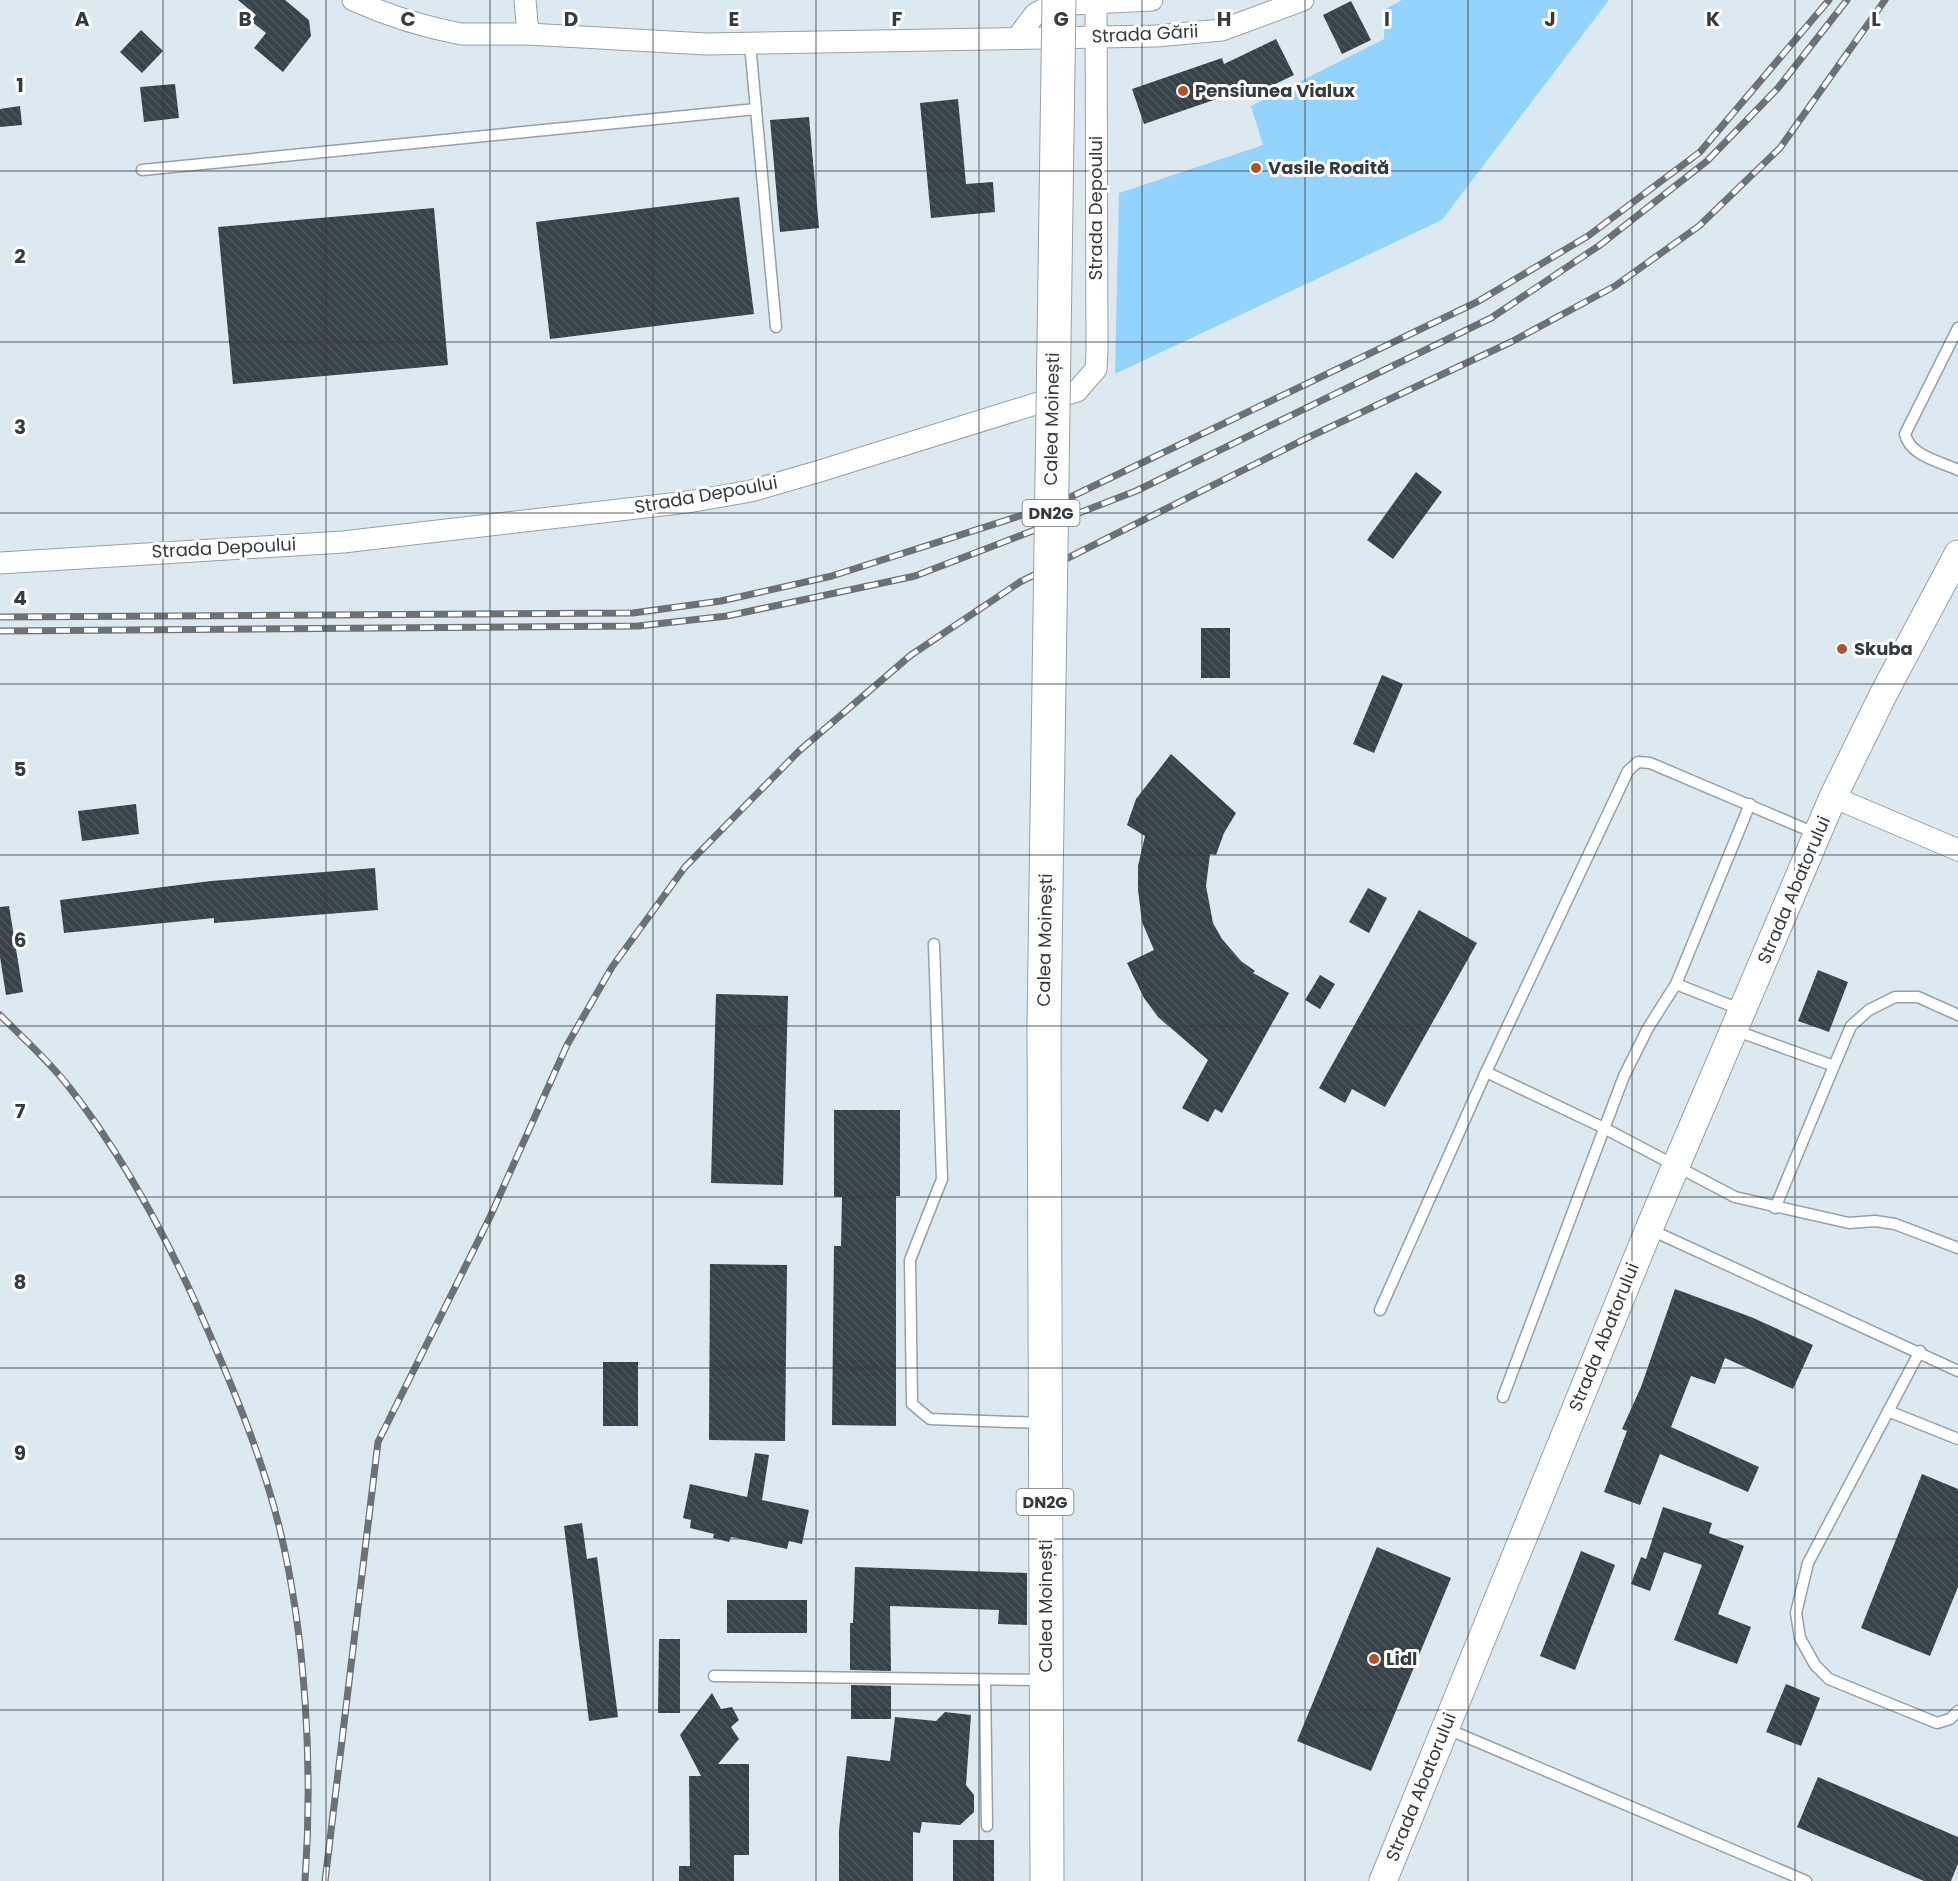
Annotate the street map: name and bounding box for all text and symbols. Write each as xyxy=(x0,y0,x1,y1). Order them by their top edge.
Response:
text: A xyxy=(75,5,90,33)
text: B xyxy=(238,5,252,33)
text: C xyxy=(400,5,416,33)
text: D xyxy=(564,5,578,33)
text: E xyxy=(729,5,739,33)
text: F xyxy=(892,5,903,33)
text: G xyxy=(1053,5,1069,33)
text: H xyxy=(1217,5,1231,33)
text: I xyxy=(1384,5,1390,33)
text: J xyxy=(1544,5,1556,33)
text: K xyxy=(1706,5,1720,33)
text: L xyxy=(1871,5,1881,33)
street label: Strada Gării xyxy=(1091,18,1199,49)
text: 1 xyxy=(16,71,24,99)
place label: Pensiunea Vialux xyxy=(1195,78,1355,103)
marker: Pensiunea Vialux xyxy=(1176,84,1190,98)
street label: Strada Depoului xyxy=(1083,136,1108,280)
place label: Vasile Roaită xyxy=(1268,155,1389,180)
marker: Vasile Roaită xyxy=(1249,161,1263,175)
text: 2 xyxy=(14,242,26,270)
street label: Calea Moinești xyxy=(1038,352,1065,486)
text: 3 xyxy=(14,413,26,441)
street label: Strada Depoului xyxy=(633,470,779,519)
road number: DN2G xyxy=(1022,500,1080,526)
street label: Strada Depoului xyxy=(151,531,297,564)
text: 4 xyxy=(13,584,27,612)
place label: Skuba xyxy=(1854,636,1913,661)
marker: Skuba xyxy=(1835,642,1849,656)
text: 5 xyxy=(14,755,27,783)
street label: Strada Abatorului xyxy=(1751,812,1836,968)
street label: Calea Moinești xyxy=(1031,873,1058,1007)
text: 6 xyxy=(14,926,26,954)
text: 7 xyxy=(15,1097,26,1125)
street label: Strada Abatorului xyxy=(1562,1259,1645,1415)
text: 8 xyxy=(14,1268,26,1296)
text: 9 xyxy=(14,1439,26,1467)
road number: DN2G xyxy=(1016,1489,1074,1515)
street label: Calea Moinești xyxy=(1033,1539,1058,1673)
place label: Lidl xyxy=(1386,1646,1417,1671)
marker: Lidl xyxy=(1367,1652,1381,1666)
street label: Strada Abatorului xyxy=(1379,1709,1462,1865)

